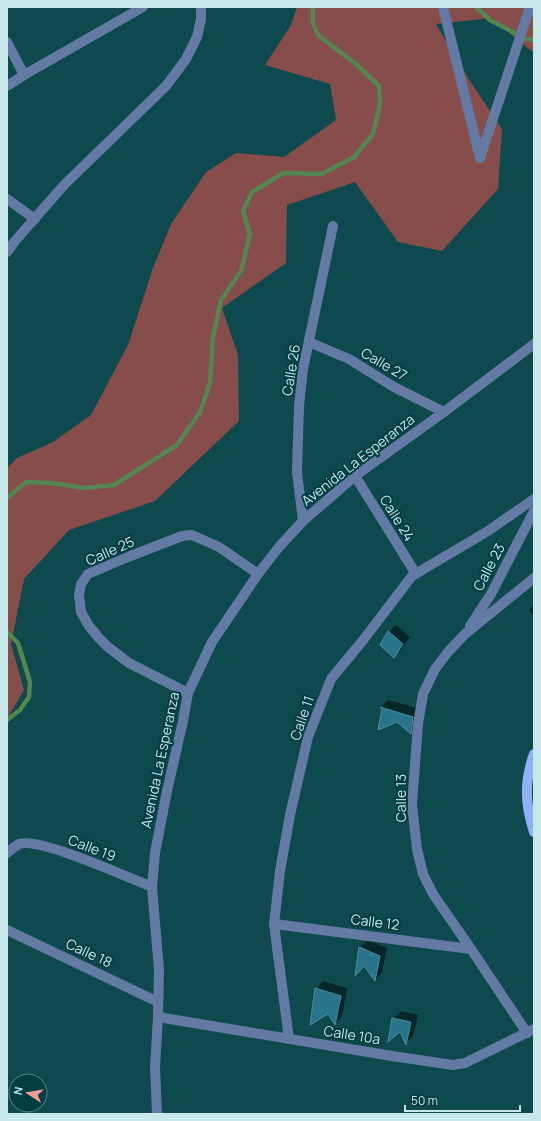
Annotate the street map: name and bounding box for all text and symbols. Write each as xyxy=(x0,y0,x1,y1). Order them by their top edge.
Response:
street label: Calle 26 xyxy=(277,343,304,397)
street label: Calle 27 xyxy=(358,343,411,384)
street label: Avenida La Esperanza xyxy=(297,409,418,510)
street label: Calle 24 xyxy=(376,491,419,545)
street label: Calle 25 xyxy=(82,531,137,570)
street label: Calle 23 xyxy=(468,540,509,594)
street label: Avenida La Esperanza xyxy=(136,690,183,830)
street label: Calle 11 xyxy=(285,693,318,743)
street label: Calle 13 xyxy=(391,774,410,822)
street label: Calle 19 xyxy=(66,830,119,865)
street label: Calle 12 xyxy=(350,909,400,934)
street label: Calle 18 xyxy=(63,934,115,971)
street label: Calle 10a xyxy=(322,1021,382,1048)
north arrow xyxy=(8,1073,48,1113)
text: N xyxy=(10,1085,26,1096)
scale bar xyxy=(405,1087,520,1113)
text: 50 m xyxy=(411,1092,438,1109)

